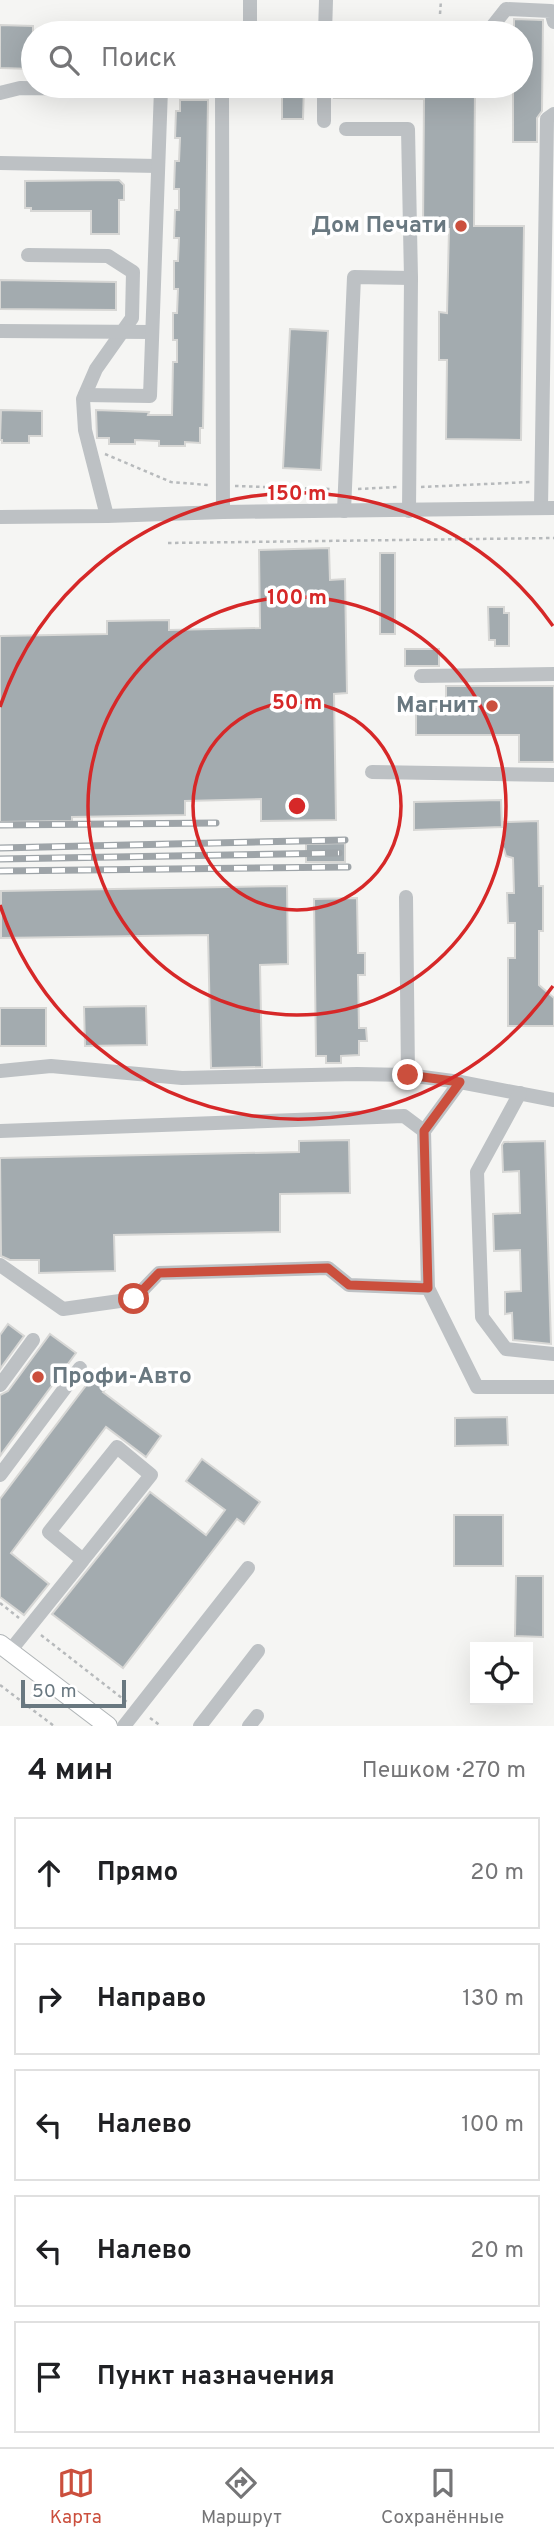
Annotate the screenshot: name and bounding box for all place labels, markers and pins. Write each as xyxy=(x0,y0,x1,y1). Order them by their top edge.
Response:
place label: Дом Печати xyxy=(311,212,447,241)
marker: Дом Печати xyxy=(453,218,469,234)
place label: Магнит xyxy=(396,692,478,721)
marker: Магнит xyxy=(484,698,500,714)
centre of rings xyxy=(285,794,309,818)
place label: Профи-Авто xyxy=(52,1363,192,1392)
marker: Профи-Авто xyxy=(30,1369,46,1385)

